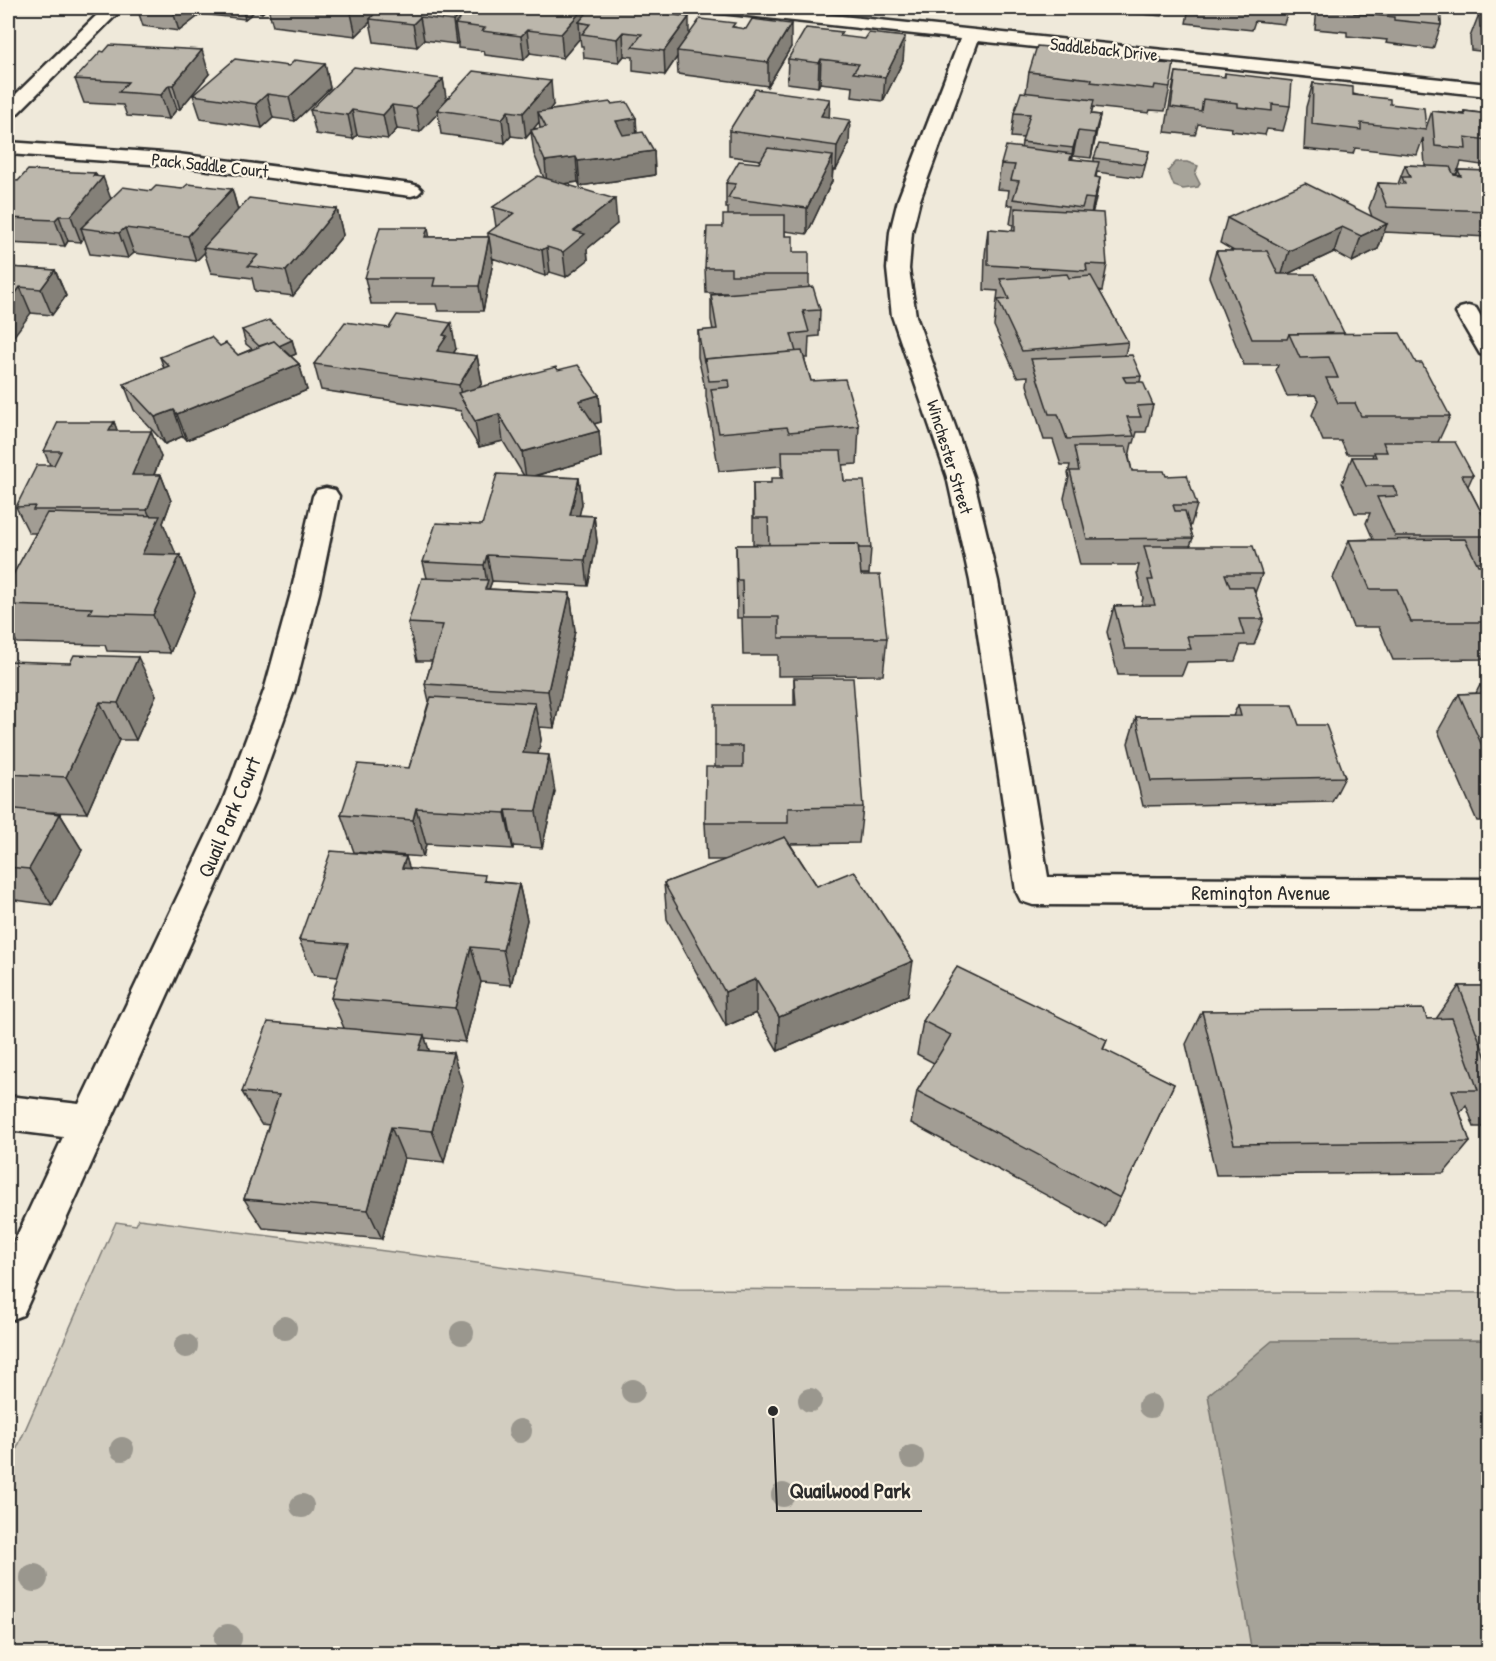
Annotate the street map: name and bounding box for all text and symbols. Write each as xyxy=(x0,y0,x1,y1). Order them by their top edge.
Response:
street label: Saddleback Drive xyxy=(1049,31,1159,67)
street label: Pack Saddle Court xyxy=(150,146,270,184)
street label: Winchester Street xyxy=(921,397,979,518)
street label: Quail Park Court xyxy=(190,751,268,882)
street label: Remington Avenue xyxy=(1192,878,1330,907)
callout: Quailwood Park xyxy=(777,1471,922,1511)
text: Quailwood Park xyxy=(790,1475,911,1505)

